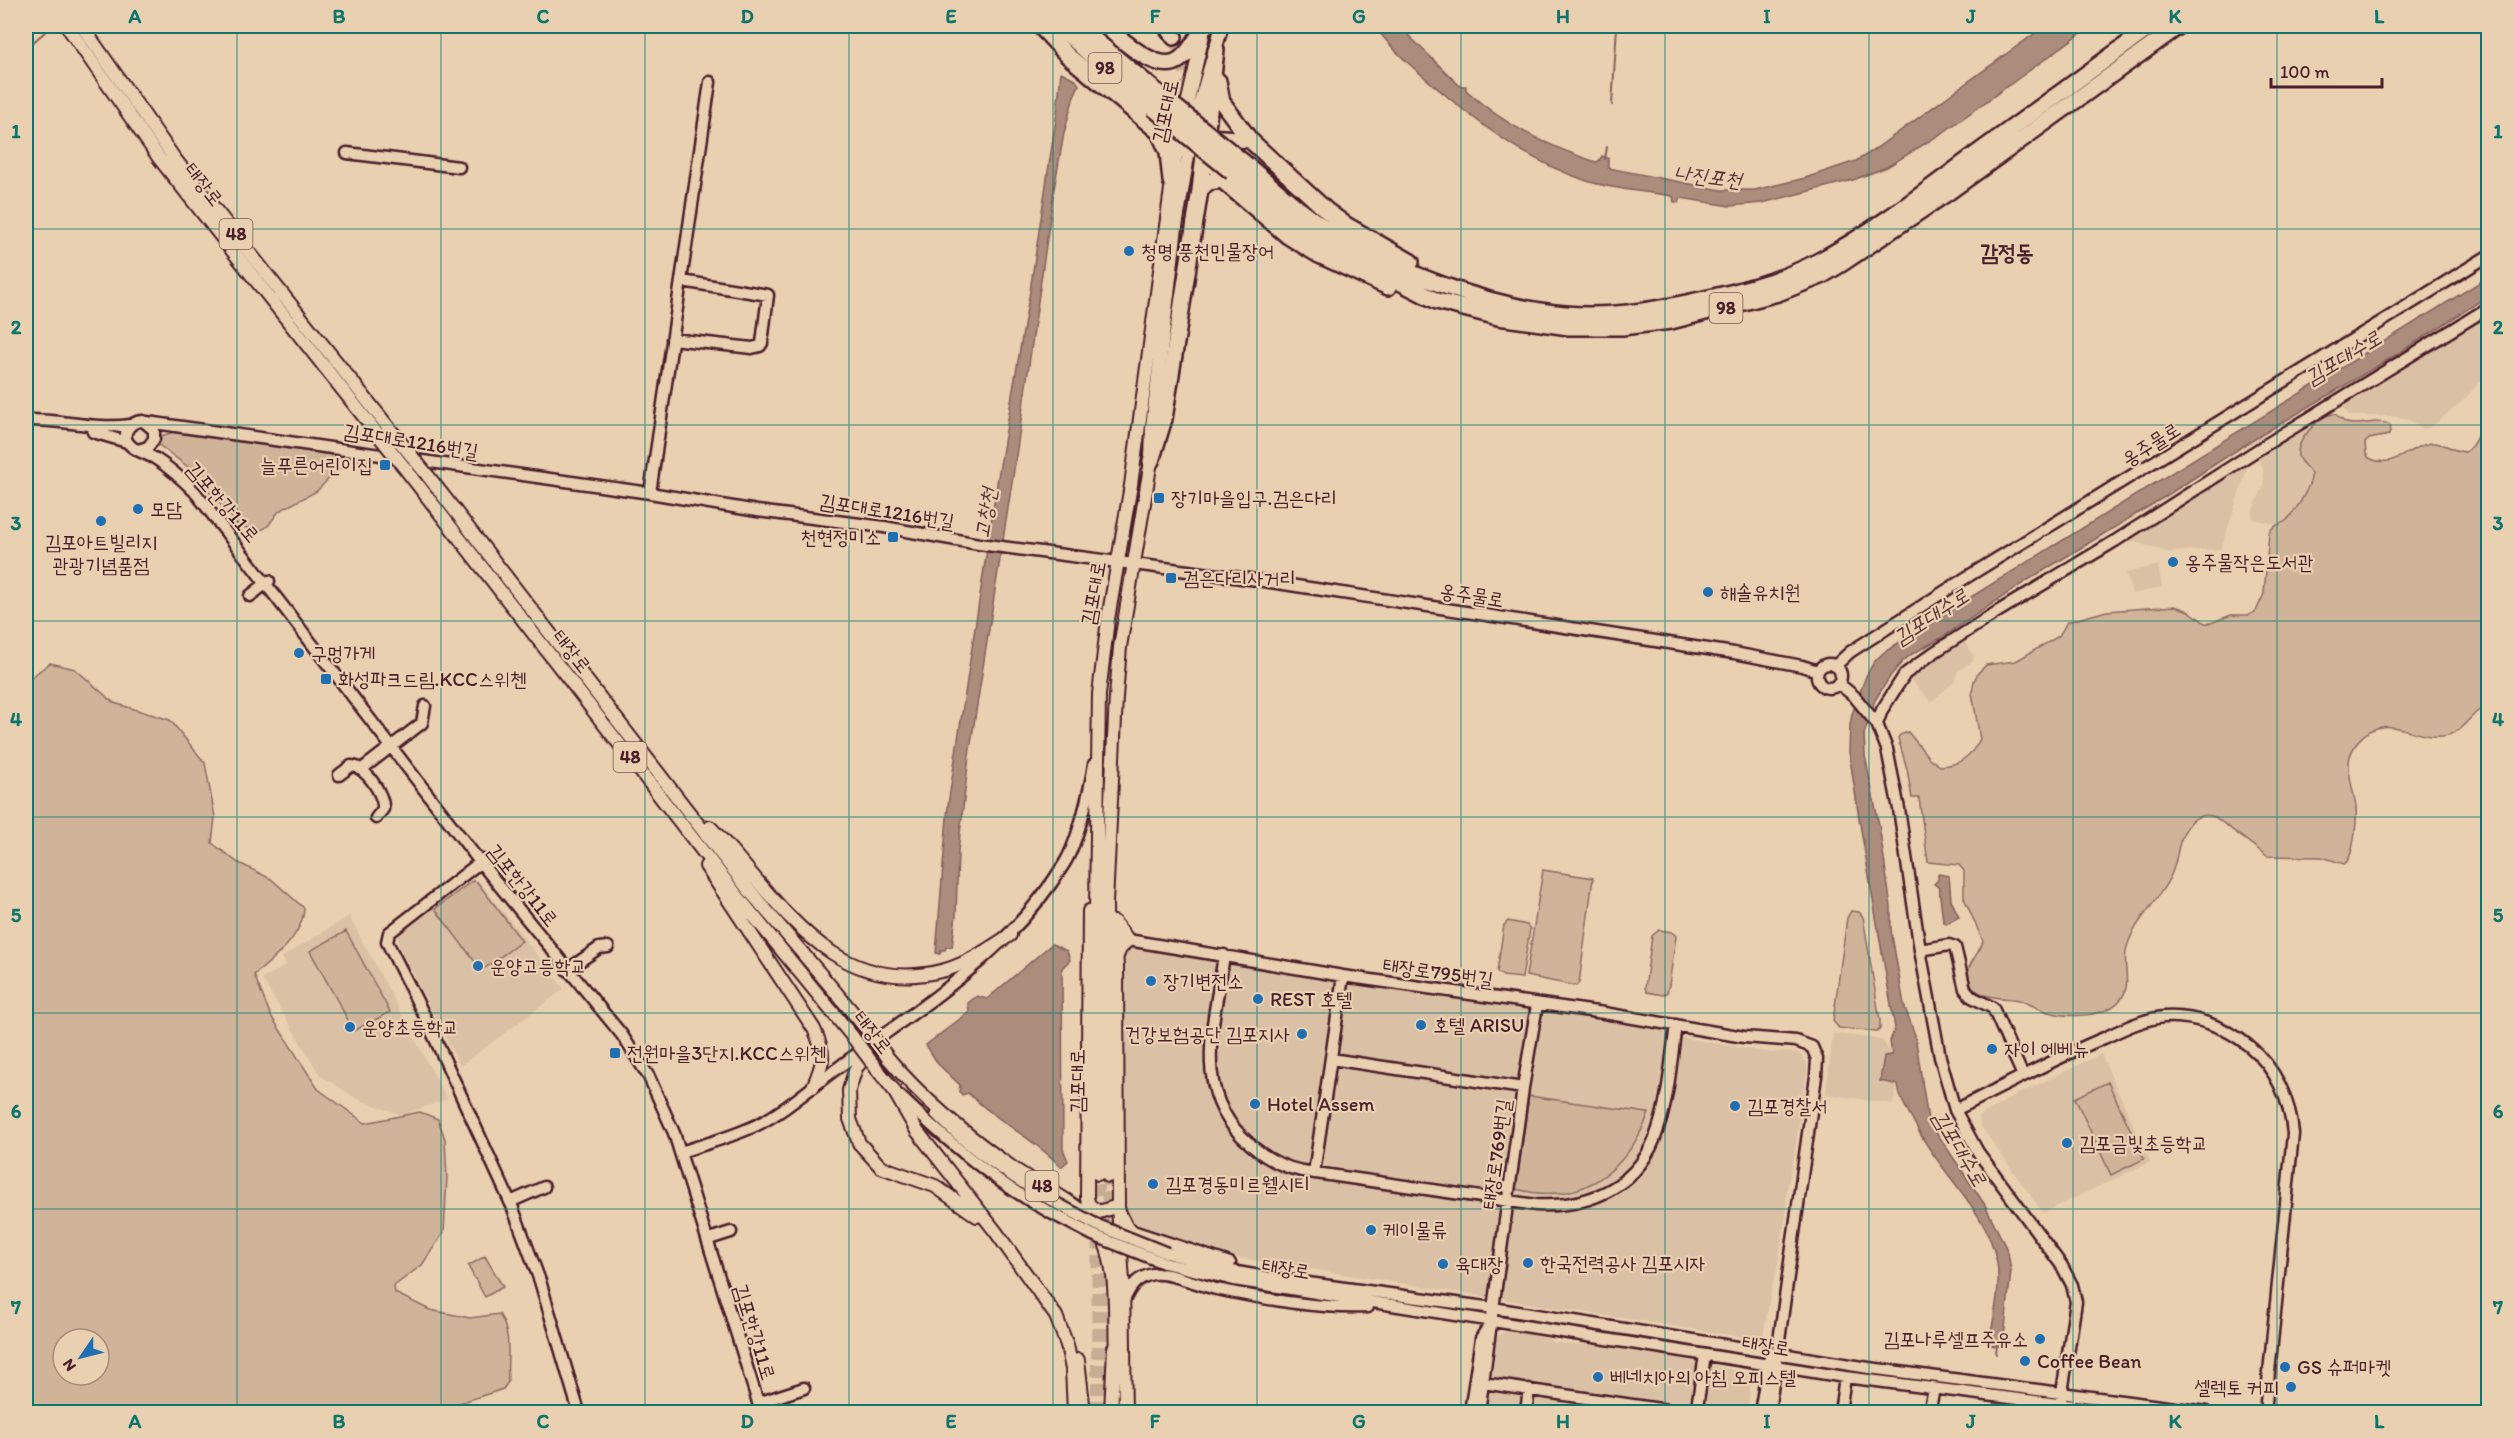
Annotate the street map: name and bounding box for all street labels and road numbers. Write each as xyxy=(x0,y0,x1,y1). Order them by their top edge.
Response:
road number: 98 xyxy=(1088,53,1122,83)
street label: 김포대로 xyxy=(1147,77,1183,145)
street label: 태장로 xyxy=(180,158,228,210)
road number: 48 xyxy=(220,219,252,249)
road number: 98 xyxy=(1710,293,1742,323)
street label: 옹주물로 xyxy=(2117,417,2185,471)
street label: 김포대로1216번길 xyxy=(342,418,480,464)
street label: 김포한강11로 xyxy=(181,457,265,547)
street label: 김포대로1216번길 xyxy=(818,488,956,534)
street label: 김포대로 xyxy=(1076,559,1110,627)
street label: 옹주물로 xyxy=(1438,578,1506,612)
street label: 태장로 xyxy=(548,625,596,677)
road number: 48 xyxy=(614,742,646,772)
street label: 김포한강11로 xyxy=(483,839,563,931)
street label: 태장로795번길 xyxy=(1381,952,1495,992)
street label: 태장로 xyxy=(849,1006,897,1058)
street label: 김포대로 xyxy=(1065,1049,1089,1113)
street label: 태장로769번길 xyxy=(1476,1097,1516,1211)
road number: 48 xyxy=(1026,1171,1058,1201)
street label: 태장로 xyxy=(1260,1252,1312,1284)
street label: 김포한강11로 xyxy=(729,1281,781,1383)
street label: 태장로 xyxy=(1740,1329,1792,1361)

